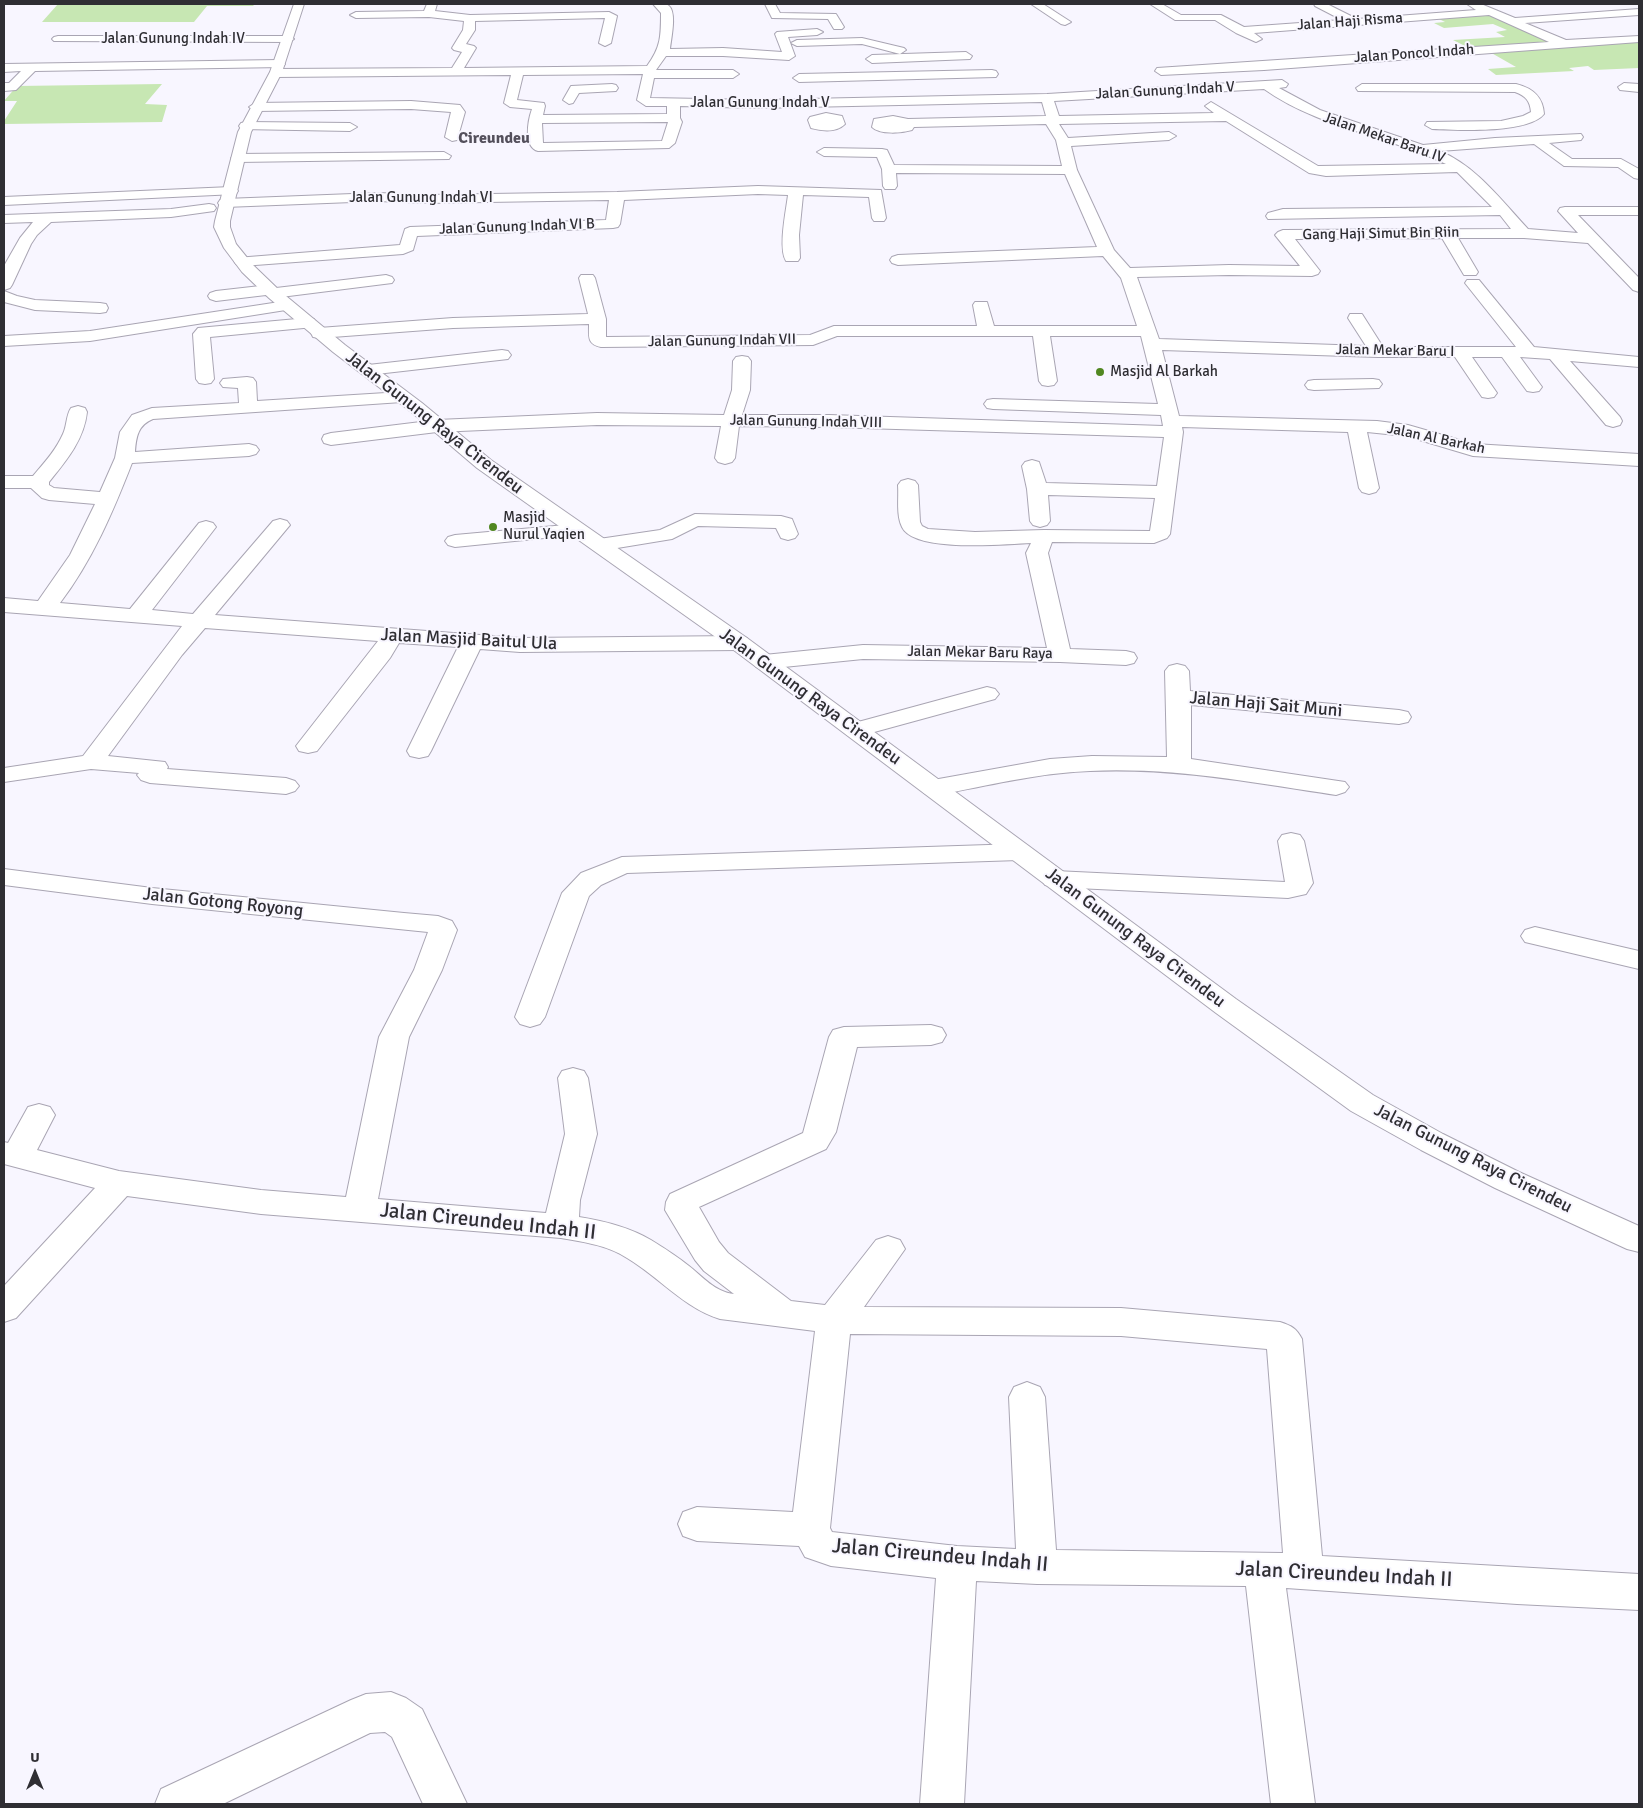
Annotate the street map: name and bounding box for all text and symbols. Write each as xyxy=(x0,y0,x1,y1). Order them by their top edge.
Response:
street label: Jalan Haji Risma xyxy=(1297,9,1403,35)
street label: Jalan Gunung Indah IV xyxy=(101,30,245,48)
street label: Jalan Poncol Indah xyxy=(1353,41,1475,67)
street label: Jalan Gunung Indah V xyxy=(1095,78,1235,104)
street label: Jalan Gunung Indah V xyxy=(690,94,830,112)
street label: Jalan Mekar Baru IV xyxy=(1321,109,1447,167)
district label: Cireundeu xyxy=(458,129,530,149)
street label: Jalan Gunung Indah VI xyxy=(349,189,493,207)
street label: Jalan Gunung Indah VI B xyxy=(439,215,595,239)
street label: Gang Haji Simut Bin Riin xyxy=(1302,224,1460,244)
street label: Jalan Gunung Indah VII xyxy=(648,331,796,351)
street label: Jalan Mekar Baru I xyxy=(1335,341,1455,361)
street label: Jalan Gunung Raya Cirendeu xyxy=(341,347,527,499)
place label: Masjid Al Barkah xyxy=(1110,363,1218,381)
marker: Masjid Al Barkah xyxy=(1094,366,1106,378)
street label: Jalan Gunung Indah VIII xyxy=(730,412,882,432)
street label: Jalan Al Barkah xyxy=(1385,420,1487,458)
place label: Masjid Nurul Yaqien xyxy=(503,509,585,544)
marker: Masjid Nurul Yaqien xyxy=(487,521,499,533)
street label: Jalan Gunung Raya Cirendeu xyxy=(715,624,905,770)
street label: Jalan Masjid Baitul Ula xyxy=(380,625,558,655)
street label: Jalan Mekar Baru Raya xyxy=(907,643,1053,663)
street label: Jalan Haji Sait Muni xyxy=(1189,688,1343,722)
street label: Jalan Gunung Raya Cirendeu xyxy=(1041,863,1229,1013)
street label: Jalan Gotong Royong xyxy=(142,884,304,922)
street label: Jalan Gunung Raya Cirendeu xyxy=(1370,1100,1576,1218)
street label: Jalan Cireundeu Indah II xyxy=(379,1198,597,1246)
street label: Jalan Cireundeu Indah II xyxy=(831,1534,1049,1578)
street label: Jalan Cireundeu Indah II xyxy=(1235,1557,1453,1593)
north arrow xyxy=(10,1748,60,1798)
text: U xyxy=(30,1749,40,1766)

